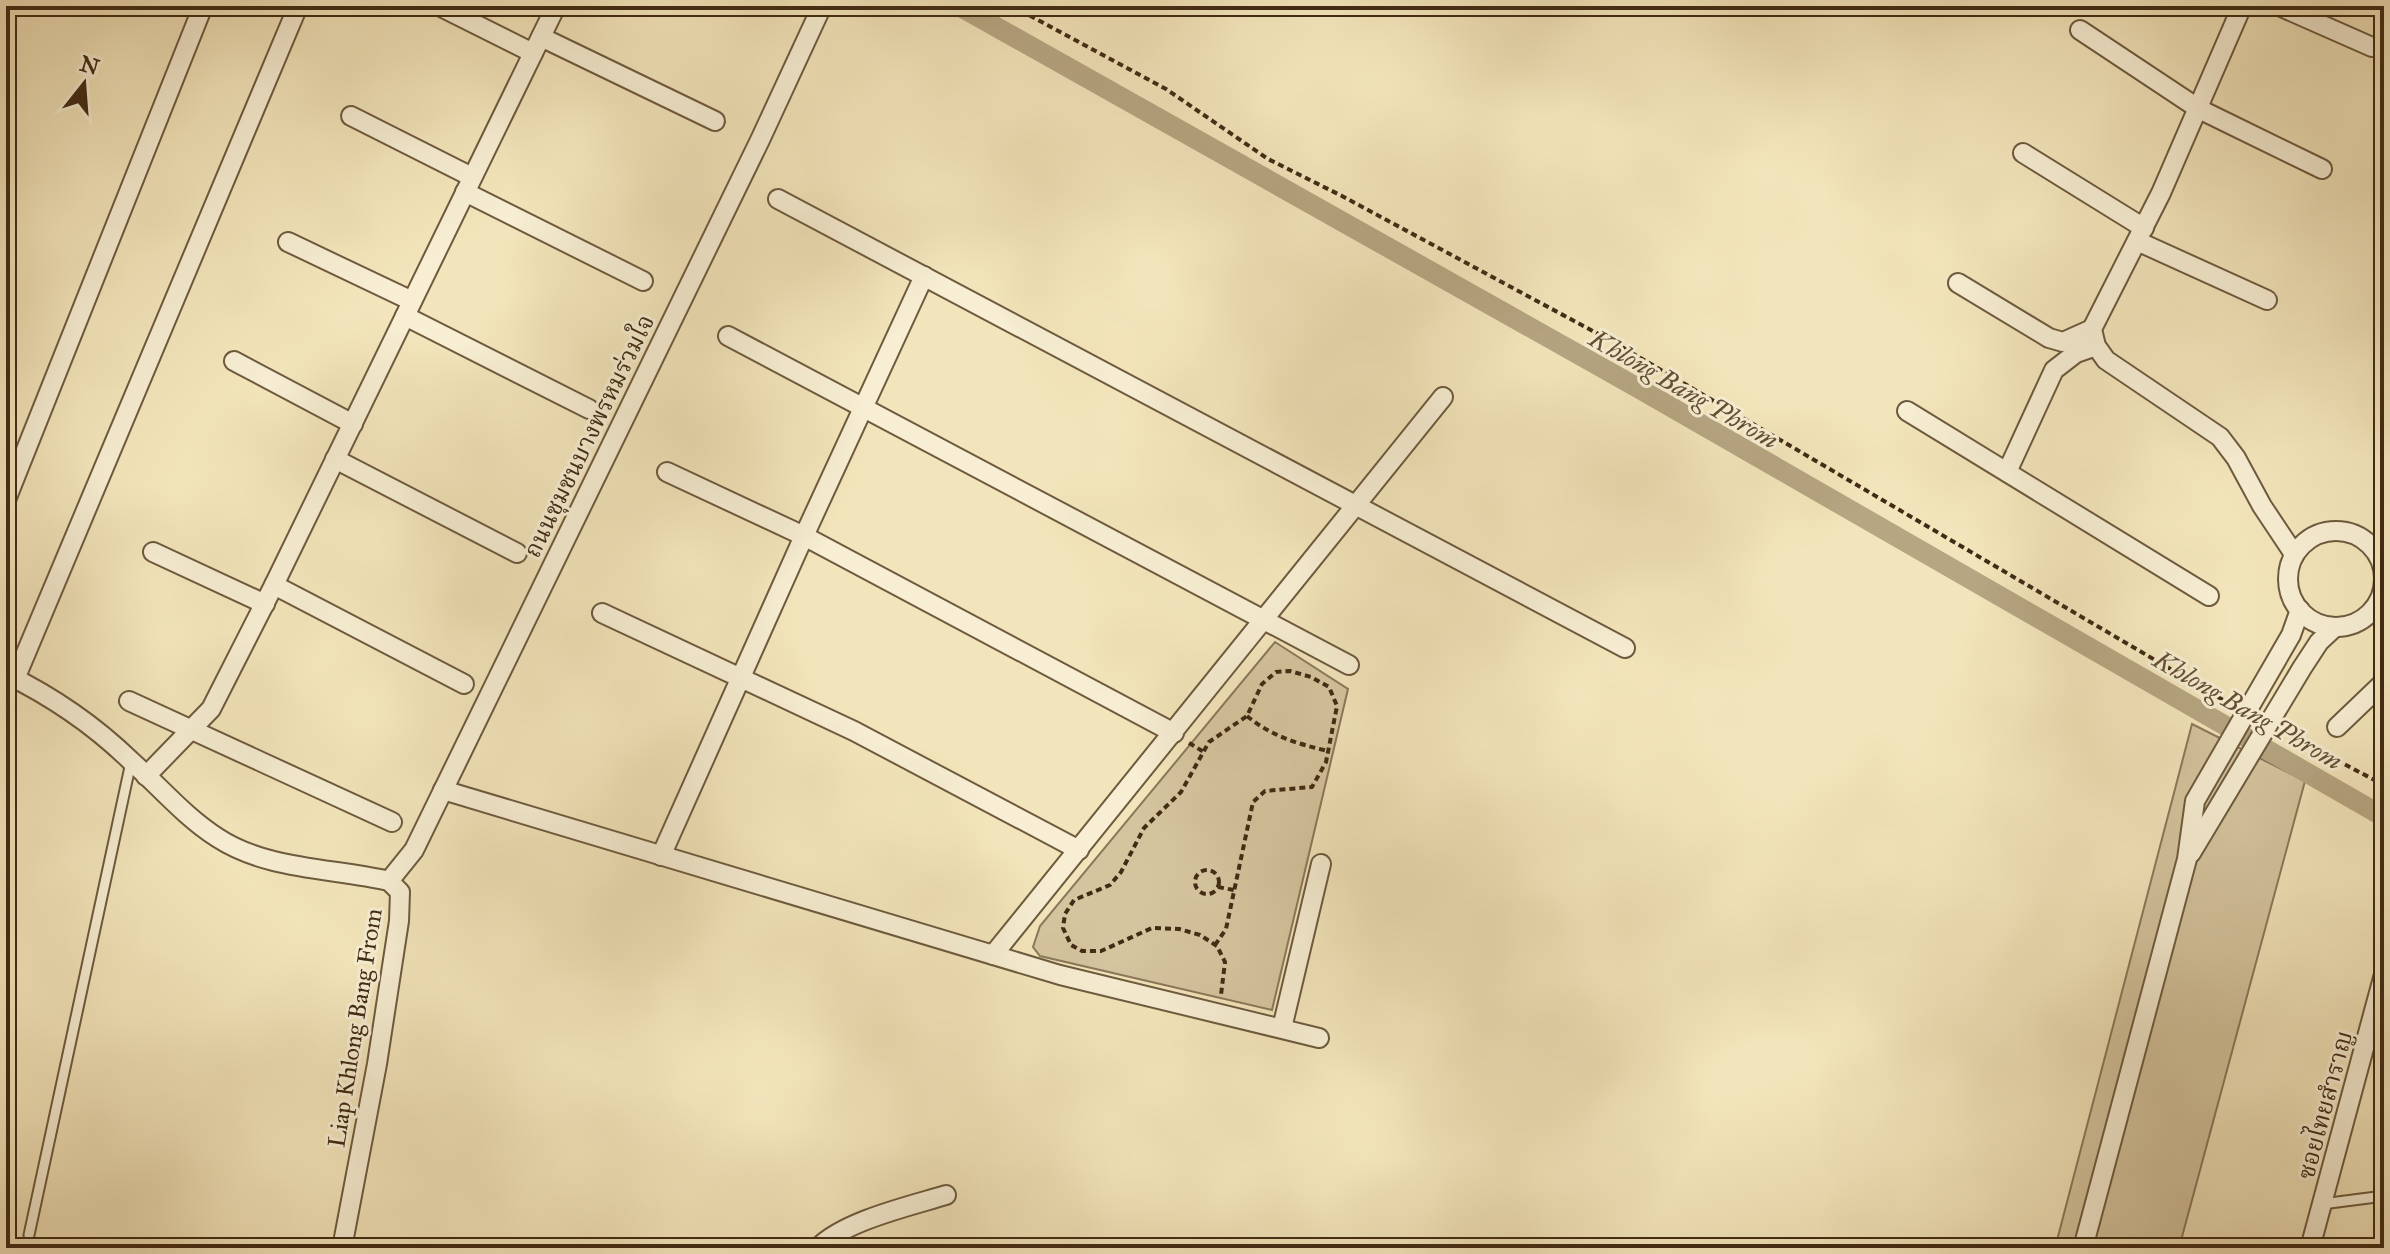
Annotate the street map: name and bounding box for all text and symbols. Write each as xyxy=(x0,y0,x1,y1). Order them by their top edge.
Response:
north arrow xyxy=(44,44,124,124)
text: N xyxy=(77,50,103,81)
street label: ถนนชุมชนบางพรหมร่วมใจ xyxy=(514,308,661,562)
water label: Khlong Bang Phrom xyxy=(1582,321,1784,456)
water label: Khlong Bang Phrom xyxy=(2146,642,2348,777)
street label: Liap Khlong Bang From xyxy=(321,906,389,1150)
street label: ซอยไทยสำราญ xyxy=(2288,1027,2359,1182)

